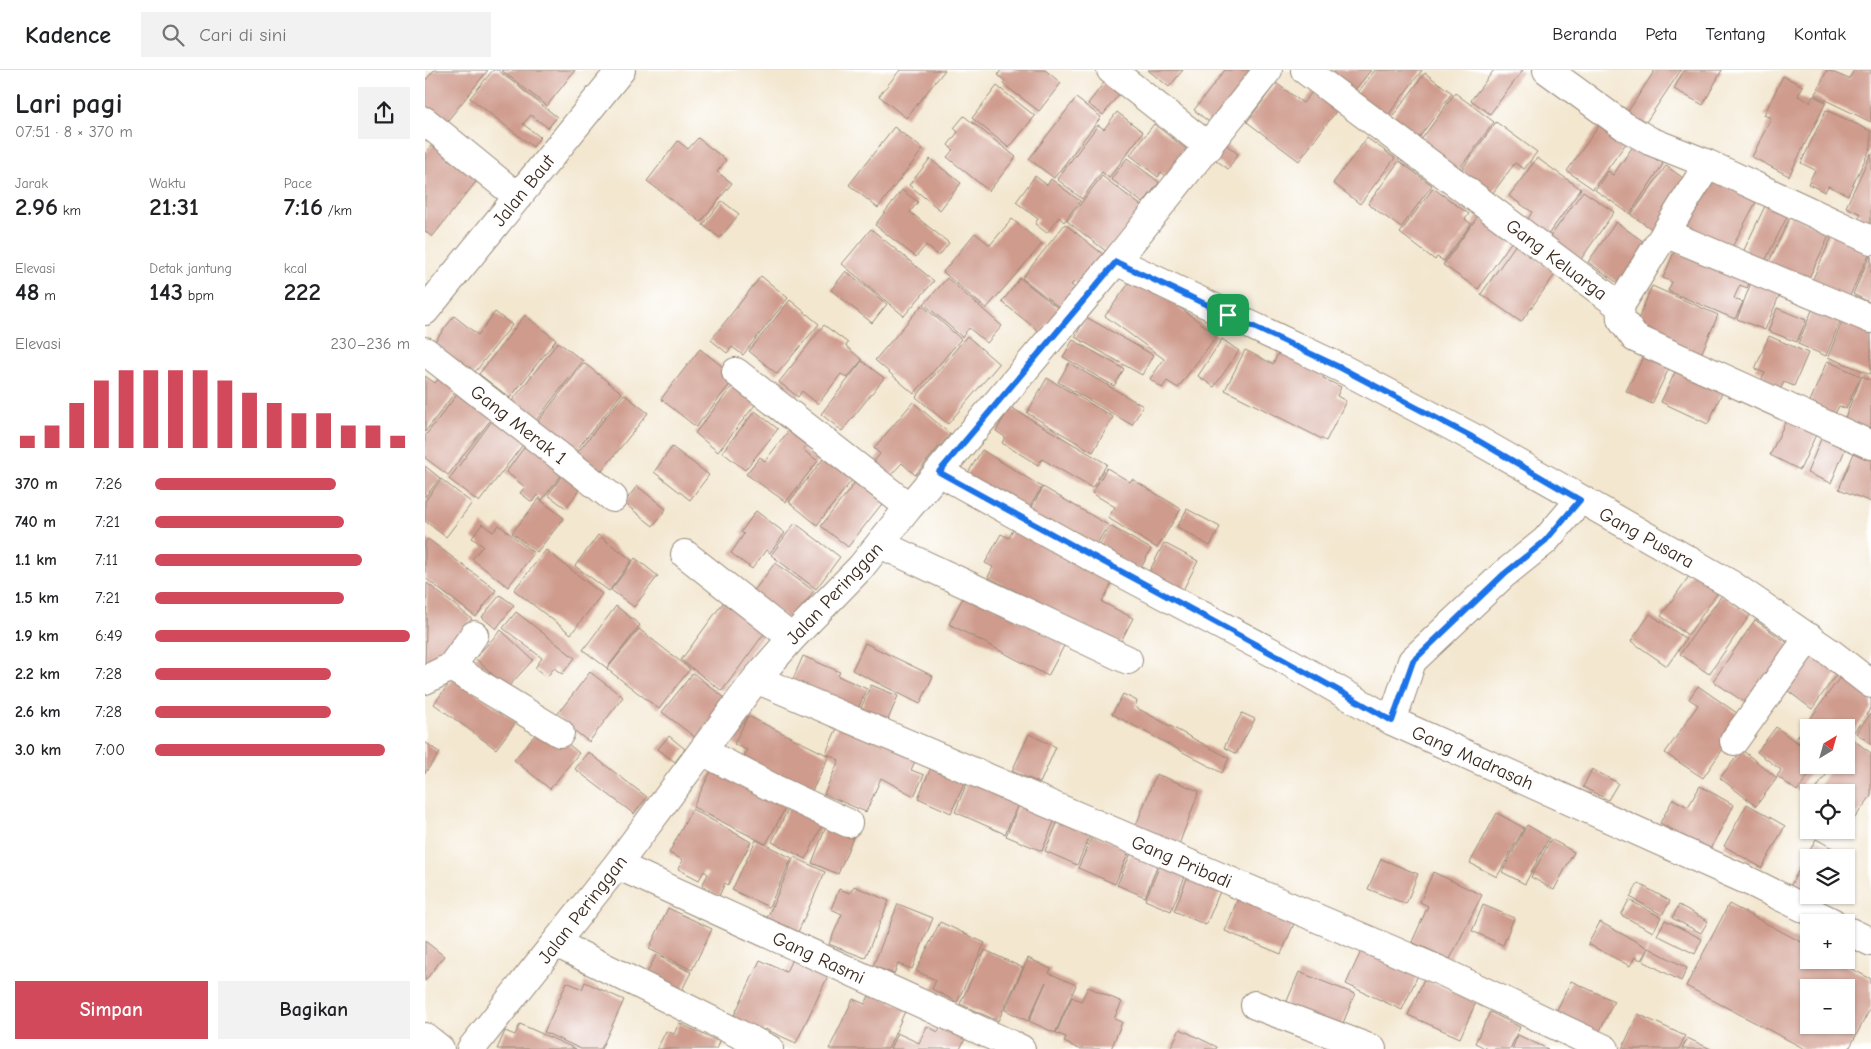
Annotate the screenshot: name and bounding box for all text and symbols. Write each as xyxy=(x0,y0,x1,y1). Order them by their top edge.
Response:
search box xyxy=(141,12,491,57)
text: Kadence xyxy=(25,21,111,49)
icon: search xyxy=(159,21,187,49)
text: Cari di sini xyxy=(199,24,287,46)
text: Beranda xyxy=(1552,24,1617,45)
text: Peta xyxy=(1645,24,1677,45)
text: Tentang xyxy=(1705,24,1766,45)
text: Kontak xyxy=(1794,24,1846,45)
button: share xyxy=(358,87,410,139)
text: Lari pagi xyxy=(15,88,123,120)
text: 07:51 · 8 × 370 m xyxy=(15,123,133,141)
street label: Jalan Baut xyxy=(488,150,560,231)
text: Jarak xyxy=(15,175,48,192)
text: Waktu xyxy=(149,175,186,192)
text: Pace xyxy=(284,175,312,192)
text: 2.96 xyxy=(15,192,58,221)
text: 21:31 xyxy=(149,192,199,221)
text: 7:16 xyxy=(284,192,323,221)
text: km xyxy=(58,202,81,219)
text: /km xyxy=(323,202,352,219)
street label: Gang Keluarga xyxy=(1501,215,1611,305)
text: Elevasi xyxy=(15,260,55,277)
text: Detak jantung xyxy=(149,260,232,277)
text: kcal xyxy=(284,260,307,277)
text: 48 xyxy=(15,277,40,306)
text: 143 xyxy=(149,277,183,306)
text: 222 xyxy=(284,277,321,306)
text: m xyxy=(40,287,56,304)
text: bpm xyxy=(183,287,214,304)
pin xyxy=(1207,294,1249,336)
icon: arrive xyxy=(1214,301,1242,329)
text: Elevasi xyxy=(15,335,61,353)
text: 230–236 m xyxy=(330,335,410,353)
street label: Gang Merak 1 xyxy=(466,380,571,469)
text: 370 m xyxy=(15,475,58,493)
text: 7:26 xyxy=(95,475,123,493)
street label: Gang Pusara xyxy=(1595,503,1698,573)
text: 740 m xyxy=(15,513,56,531)
text: 7:21 xyxy=(95,513,120,531)
street label: Jalan Peringgan xyxy=(782,538,888,649)
text: 1.1 km xyxy=(15,551,57,569)
text: 7:11 xyxy=(95,551,118,569)
text: 1.5 km xyxy=(15,589,59,607)
text: 7:21 xyxy=(95,589,120,607)
text: 1.9 km xyxy=(15,627,59,645)
text: 6:49 xyxy=(95,627,123,645)
text: 2.2 km xyxy=(15,665,60,683)
text: 7:28 xyxy=(95,665,122,683)
text: 2.6 km xyxy=(15,703,60,721)
text: 7:28 xyxy=(95,703,122,721)
north arrow xyxy=(1800,719,1855,774)
map controls xyxy=(1800,719,1855,1034)
street label: Gang Madrasah xyxy=(1408,721,1537,795)
text: 3.0 km xyxy=(15,741,61,759)
text: 7:00 xyxy=(95,741,125,759)
button: locate xyxy=(1800,784,1855,839)
street label: Gang Pribadi xyxy=(1128,831,1235,893)
button: layers xyxy=(1800,849,1855,904)
street label: Jalan Peringgan xyxy=(534,851,632,968)
button: + xyxy=(1800,914,1855,969)
street label: Gang Rasmi xyxy=(769,927,868,989)
button: − xyxy=(1800,979,1855,1034)
button: Simpan xyxy=(15,981,208,1039)
button: Bagikan xyxy=(218,981,410,1039)

